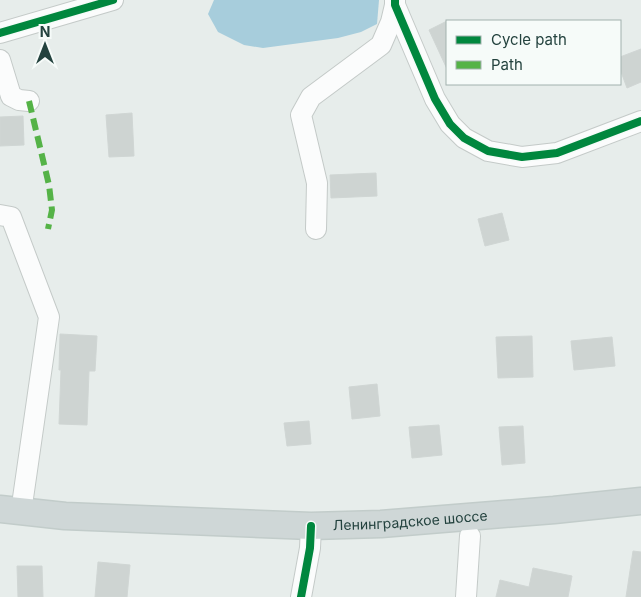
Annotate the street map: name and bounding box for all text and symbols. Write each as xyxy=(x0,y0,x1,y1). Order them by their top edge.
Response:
north arrow xyxy=(20,20,70,70)
legend xyxy=(446,20,621,85)
text: N xyxy=(40,23,50,40)
text: Cycle path xyxy=(491,30,567,49)
text: Path xyxy=(491,55,523,74)
street label: Ленинградское шоссе xyxy=(333,506,488,533)

